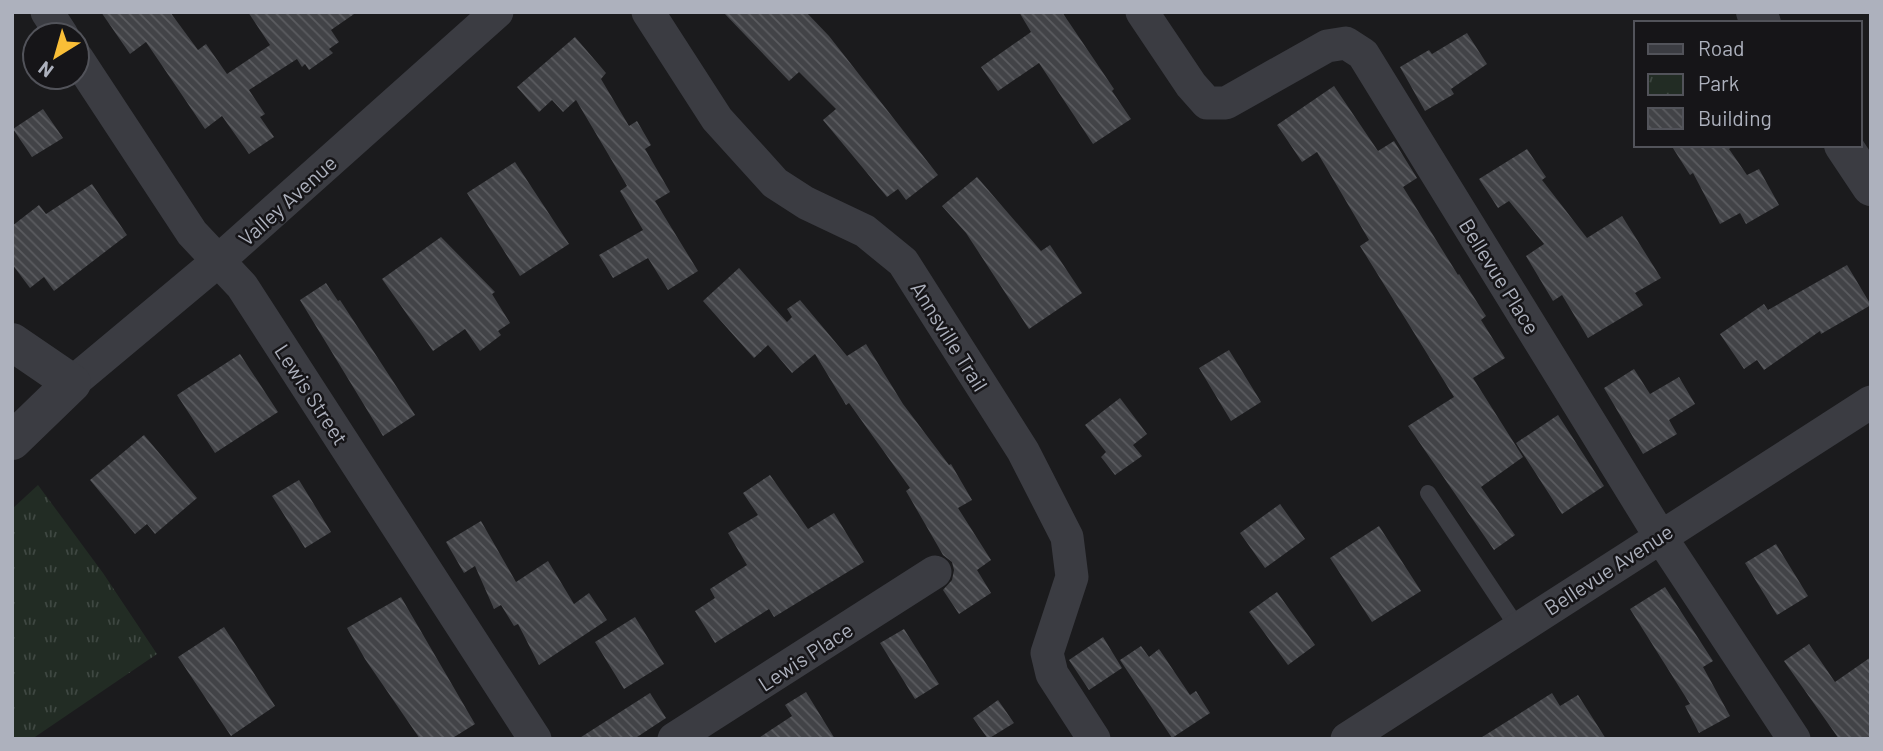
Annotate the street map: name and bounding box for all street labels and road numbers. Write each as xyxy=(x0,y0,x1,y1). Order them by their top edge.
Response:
street label: Valley Avenue xyxy=(233,149,341,251)
street label: Bellevue Place xyxy=(1455,214,1545,338)
street label: Annsville Trail xyxy=(906,277,994,395)
street label: Lewis Street xyxy=(270,339,354,449)
street label: Bellevue Avenue xyxy=(1539,518,1677,620)
street label: Lewis Place xyxy=(753,616,857,696)

